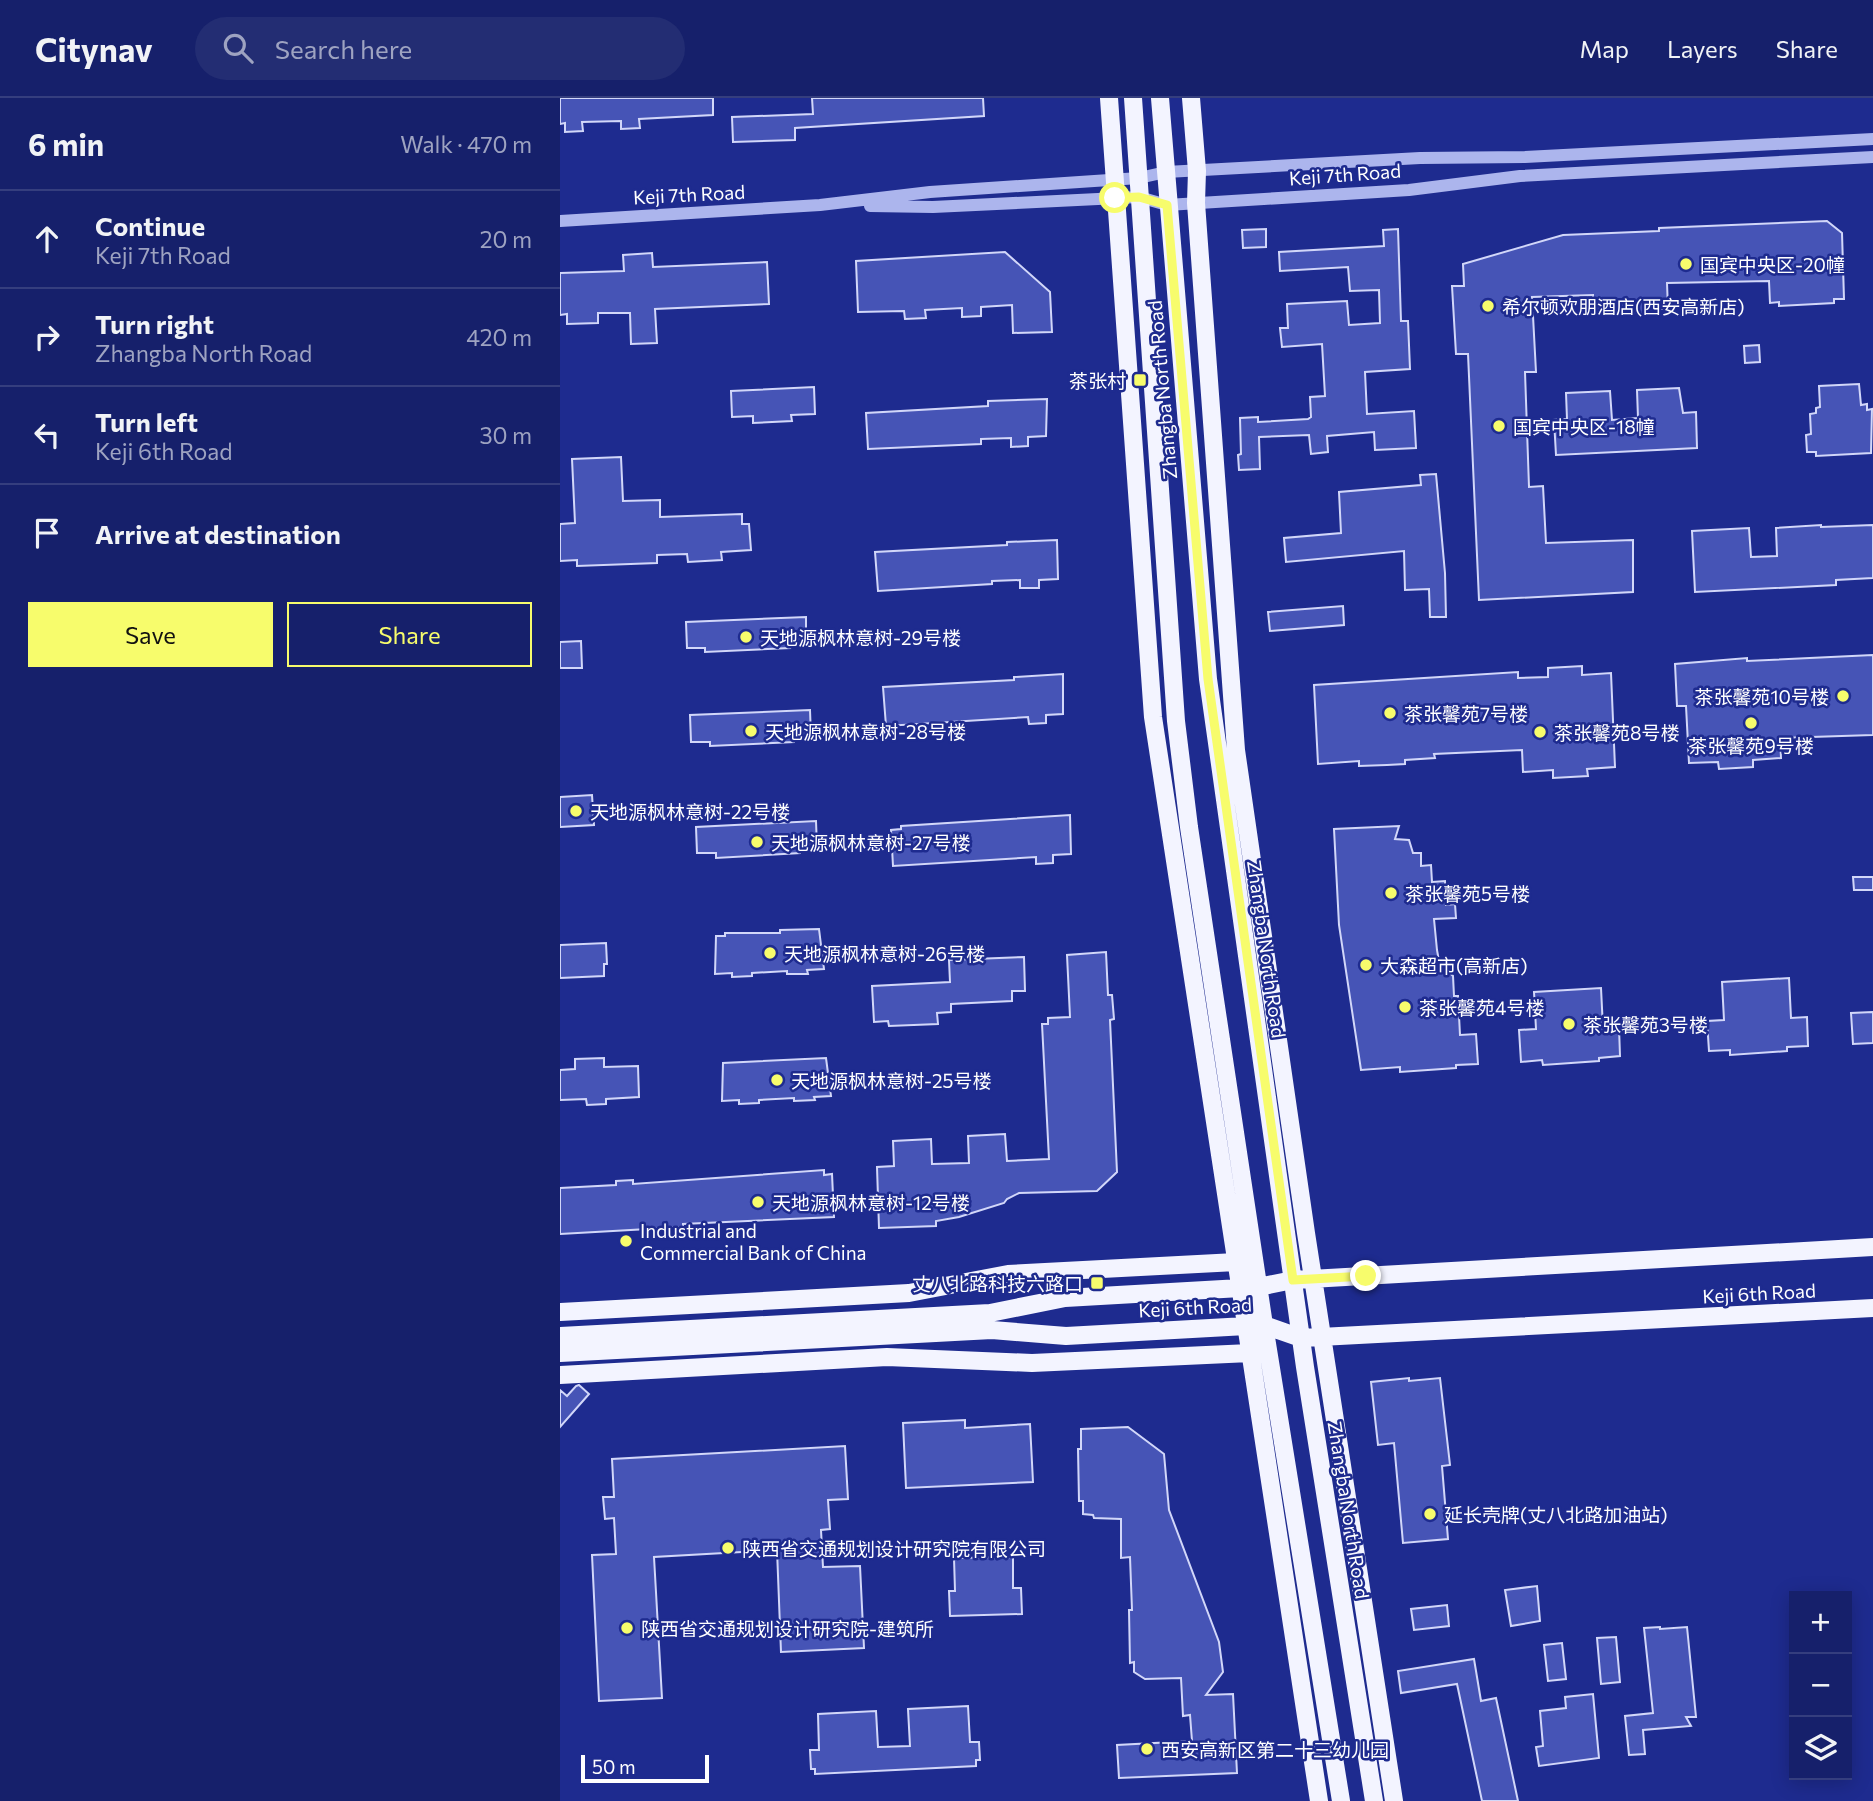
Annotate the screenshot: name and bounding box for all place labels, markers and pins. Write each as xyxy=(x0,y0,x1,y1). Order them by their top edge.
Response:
place label: 国宾中央区-20幢 xyxy=(1700,253,1845,276)
marker: 国宾中央区-20幢 xyxy=(1678,256,1694,272)
place label: 希尔顿欢朋酒店(西安高新店) xyxy=(1502,295,1745,318)
marker: 希尔顿欢朋酒店(西安高新店) xyxy=(1480,298,1496,314)
place label: 茶张村 xyxy=(1069,369,1126,392)
marker: 茶张村 xyxy=(1132,372,1148,388)
place label: 国宾中央区-18幢 xyxy=(1513,415,1655,438)
marker: 国宾中央区-18幢 xyxy=(1491,418,1507,434)
place label: 天地源枫林意树-29号楼 xyxy=(760,626,961,649)
marker: 天地源枫林意树-29号楼 xyxy=(738,629,754,645)
place label: 茶张馨苑10号楼 xyxy=(1694,685,1829,708)
marker: 茶张馨苑10号楼 xyxy=(1835,688,1851,704)
place label: 茶张馨苑7号楼 xyxy=(1404,702,1528,725)
marker: 茶张馨苑7号楼 xyxy=(1382,705,1398,721)
marker: 茶张馨苑9号楼 xyxy=(1743,715,1759,731)
place label: 天地源枫林意树-28号楼 xyxy=(765,720,966,743)
place label: 茶张馨苑8号楼 xyxy=(1554,721,1680,744)
marker: 天地源枫林意树-28号楼 xyxy=(743,723,759,739)
marker: 茶张馨苑8号楼 xyxy=(1532,724,1548,740)
place label: 茶张馨苑9号楼 xyxy=(1688,734,1814,757)
place label: 天地源枫林意树-22号楼 xyxy=(590,800,790,823)
marker: 天地源枫林意树-22号楼 xyxy=(568,803,584,819)
place label: 天地源枫林意树-27号楼 xyxy=(771,831,971,854)
marker: 天地源枫林意树-27号楼 xyxy=(749,834,765,850)
place label: 茶张馨苑5号楼 xyxy=(1405,882,1530,905)
marker: 茶张馨苑5号楼 xyxy=(1383,885,1399,901)
place label: 天地源枫林意树-26号楼 xyxy=(784,942,985,965)
marker: 天地源枫林意树-26号楼 xyxy=(762,945,778,961)
place label: 大森超市(高新店) xyxy=(1380,954,1528,977)
marker: 大森超市(高新店) xyxy=(1358,957,1374,973)
place label: 茶张馨苑4号楼 xyxy=(1419,996,1544,1019)
marker: 茶张馨苑4号楼 xyxy=(1397,999,1413,1015)
place label: 茶张馨苑3号楼 xyxy=(1583,1013,1708,1036)
marker: 茶张馨苑3号楼 xyxy=(1561,1016,1577,1032)
place label: 天地源枫林意树-25号楼 xyxy=(791,1069,991,1092)
marker: 天地源枫林意树-25号楼 xyxy=(769,1072,785,1088)
place label: 天地源枫林意树-12号楼 xyxy=(772,1191,970,1214)
marker: 天地源枫林意树-12号楼 xyxy=(750,1194,766,1210)
place label: Industrial and Commercial Bank of China xyxy=(640,1219,866,1264)
marker: Industrial and Commercial Bank of China xyxy=(618,1233,634,1249)
place label: 丈八北路科技六路口 xyxy=(912,1272,1083,1295)
marker: 丈八北路科技六路口 xyxy=(1089,1275,1105,1291)
place label: 延长壳牌(丈八北路加油站) xyxy=(1444,1503,1668,1526)
marker: 延长壳牌(丈八北路加油站) xyxy=(1422,1506,1438,1522)
place label: 陕西省交通规划设计研究院有限公司 xyxy=(742,1537,1046,1560)
marker: 陕西省交通规划设计研究院有限公司 xyxy=(720,1540,736,1556)
place label: 陕西省交通规划设计研究院-建筑所 xyxy=(641,1617,934,1640)
marker: 陕西省交通规划设计研究院-建筑所 xyxy=(619,1620,635,1636)
place label: 西安高新区第二十三幼儿园 xyxy=(1161,1738,1389,1761)
marker: 西安高新区第二十三幼儿园 xyxy=(1139,1741,1155,1757)

